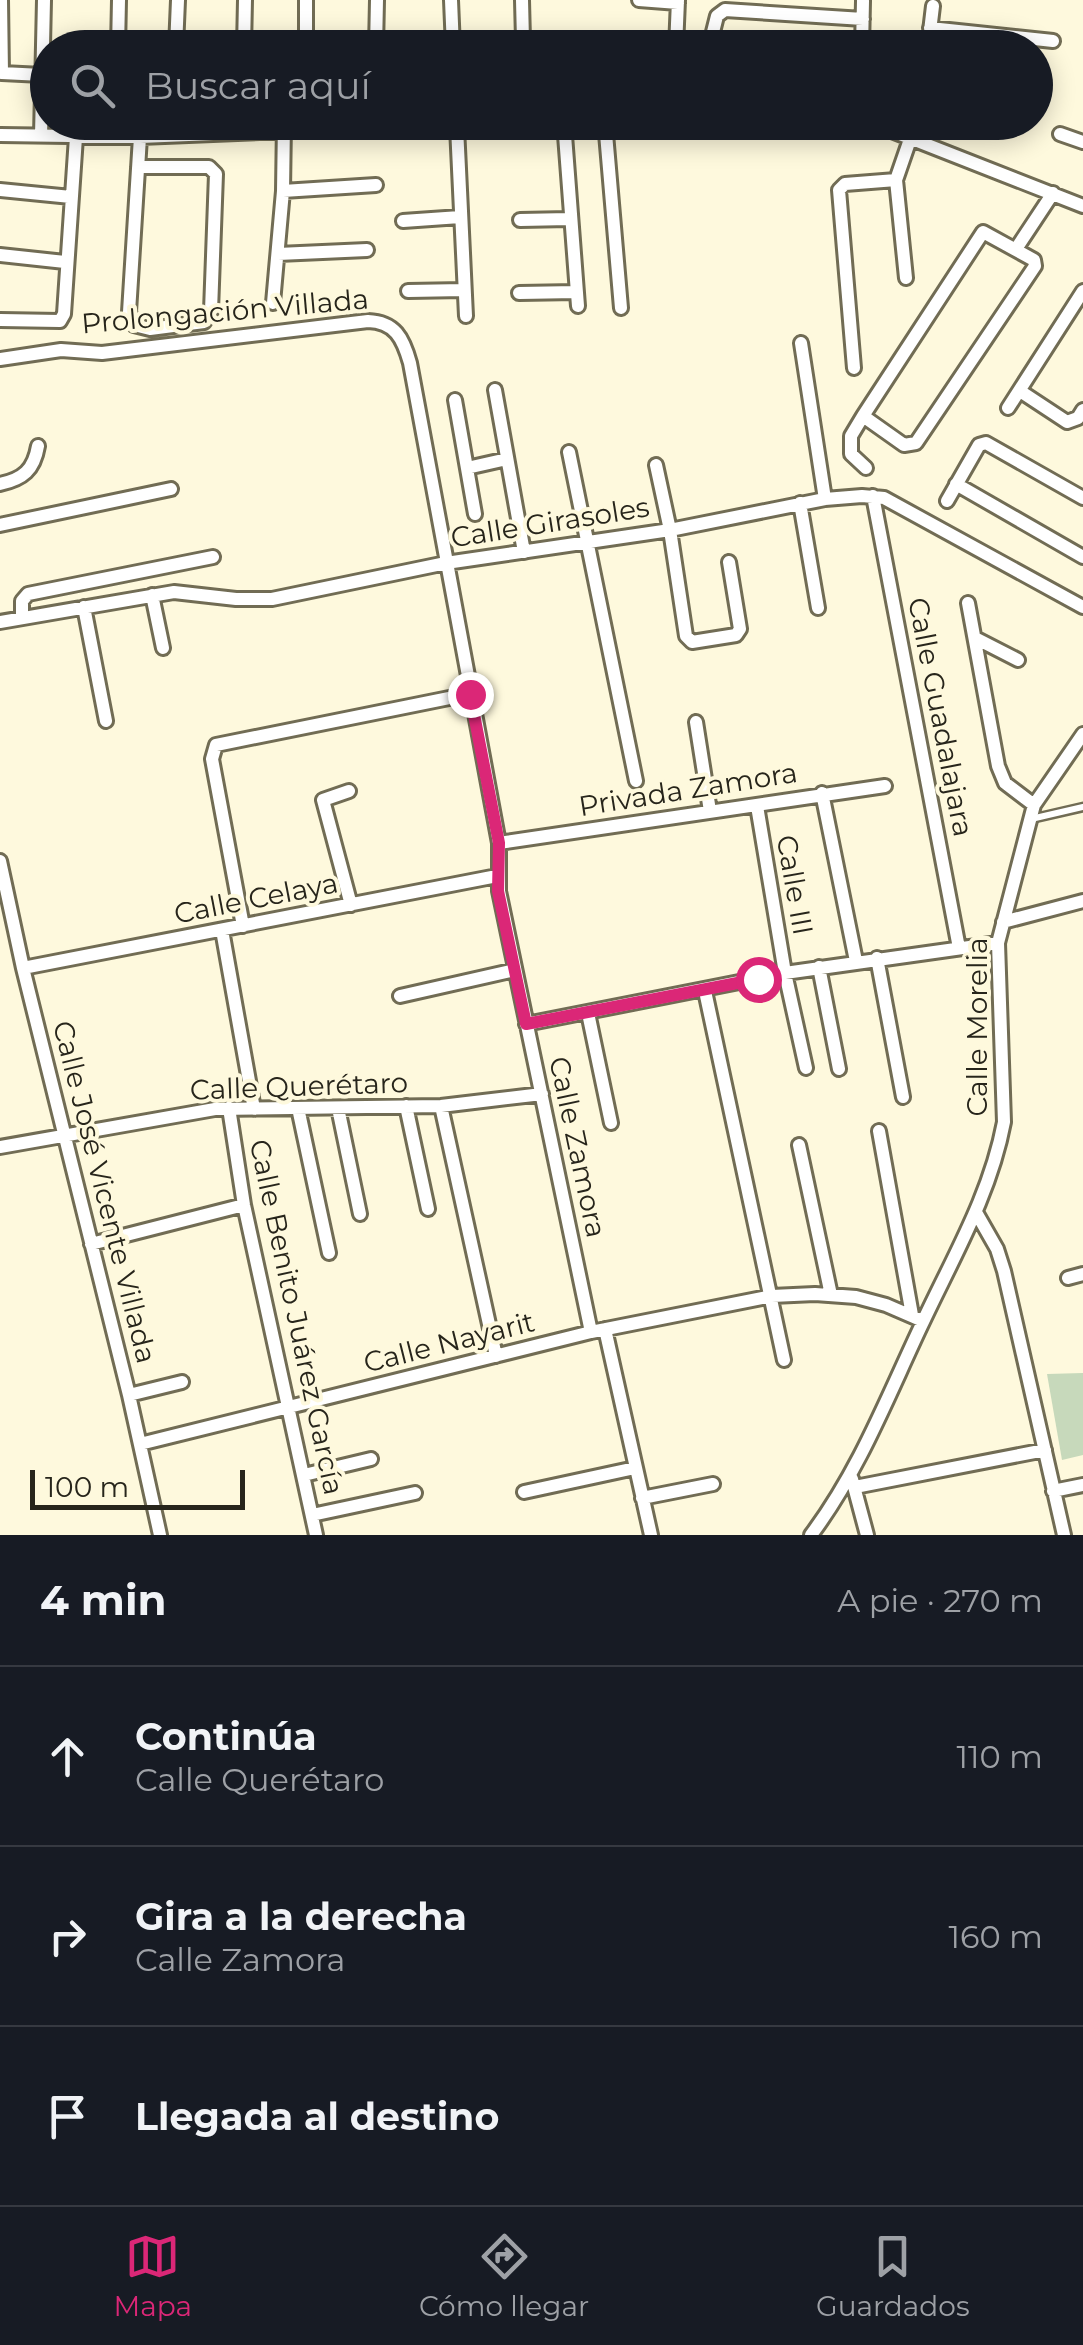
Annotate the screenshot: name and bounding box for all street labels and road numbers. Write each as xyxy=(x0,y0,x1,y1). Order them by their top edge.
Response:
street label: Prolongación Villada xyxy=(80,282,370,340)
street label: Calle Girasoles xyxy=(448,490,652,554)
street label: Calle Guadalajara xyxy=(901,595,981,839)
street label: Privada Zamora xyxy=(576,755,800,823)
street label: Calle III xyxy=(770,832,820,938)
street label: Calle Celaya xyxy=(171,865,341,931)
street label: Calle Morelia xyxy=(960,937,994,1117)
street label: Calle José Vicente Villada xyxy=(46,1017,164,1367)
street label: Calle Zamora xyxy=(542,1053,614,1241)
street label: Calle Querétaro xyxy=(189,1065,409,1107)
street label: Calle Benito Juárez García xyxy=(243,1136,351,1498)
street label: Calle Nayarit xyxy=(360,1304,538,1380)

